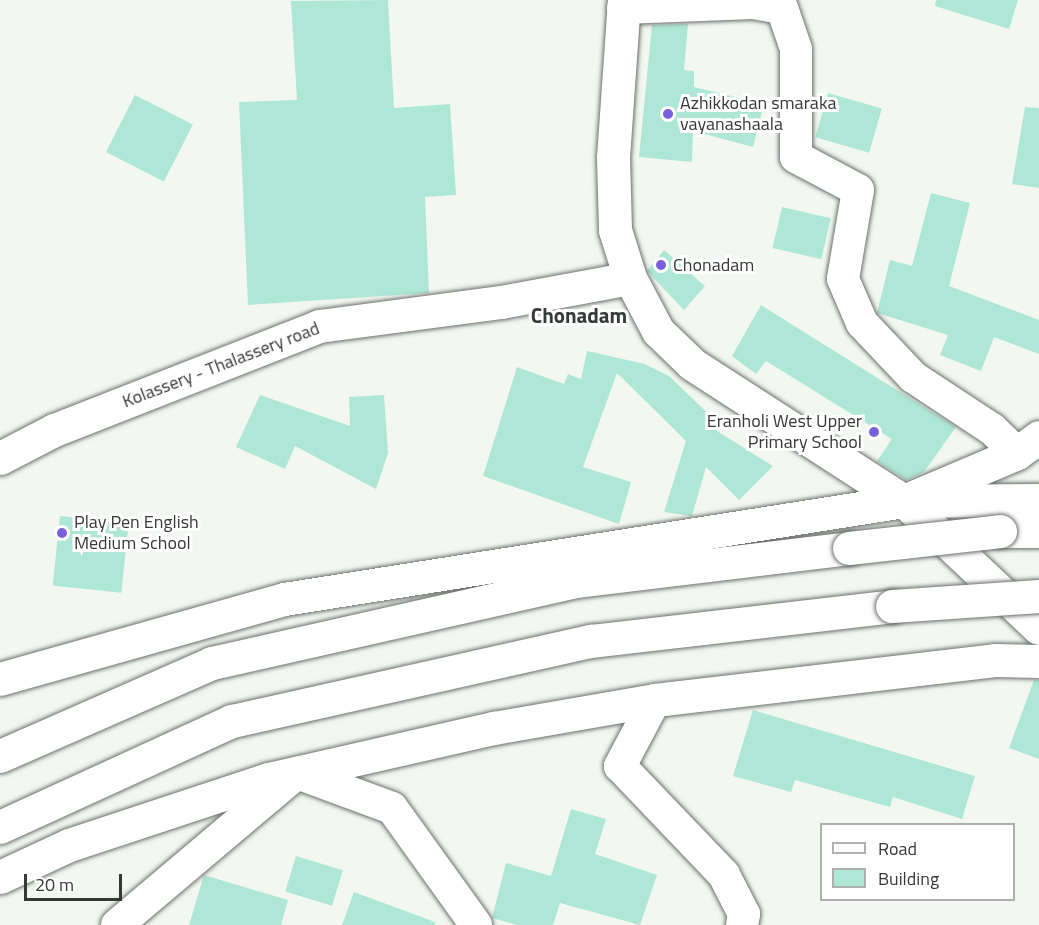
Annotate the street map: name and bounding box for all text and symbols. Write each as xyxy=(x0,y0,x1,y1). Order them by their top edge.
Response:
place label: Azhikkodan smaraka vayanashaala xyxy=(680,93,836,136)
marker: Azhikkodan smaraka vayanashaala xyxy=(661,107,675,121)
place label: Chonadam xyxy=(673,254,754,276)
marker: Chonadam xyxy=(654,258,668,272)
district label: Chonadam xyxy=(531,302,627,328)
street label: Kolassery - Thalassery road xyxy=(119,317,323,413)
place label: Eranholi West Upper Primary School xyxy=(707,411,862,454)
marker: Eranholi West Upper Primary School xyxy=(867,425,881,439)
place label: Play Pen English Medium School xyxy=(74,512,199,554)
marker: Play Pen English Medium School xyxy=(55,526,69,540)
legend xyxy=(820,823,1015,901)
text: Road xyxy=(878,835,917,862)
scale bar xyxy=(27,862,124,900)
text: Building xyxy=(878,865,939,892)
text: 20 m xyxy=(35,871,74,898)

